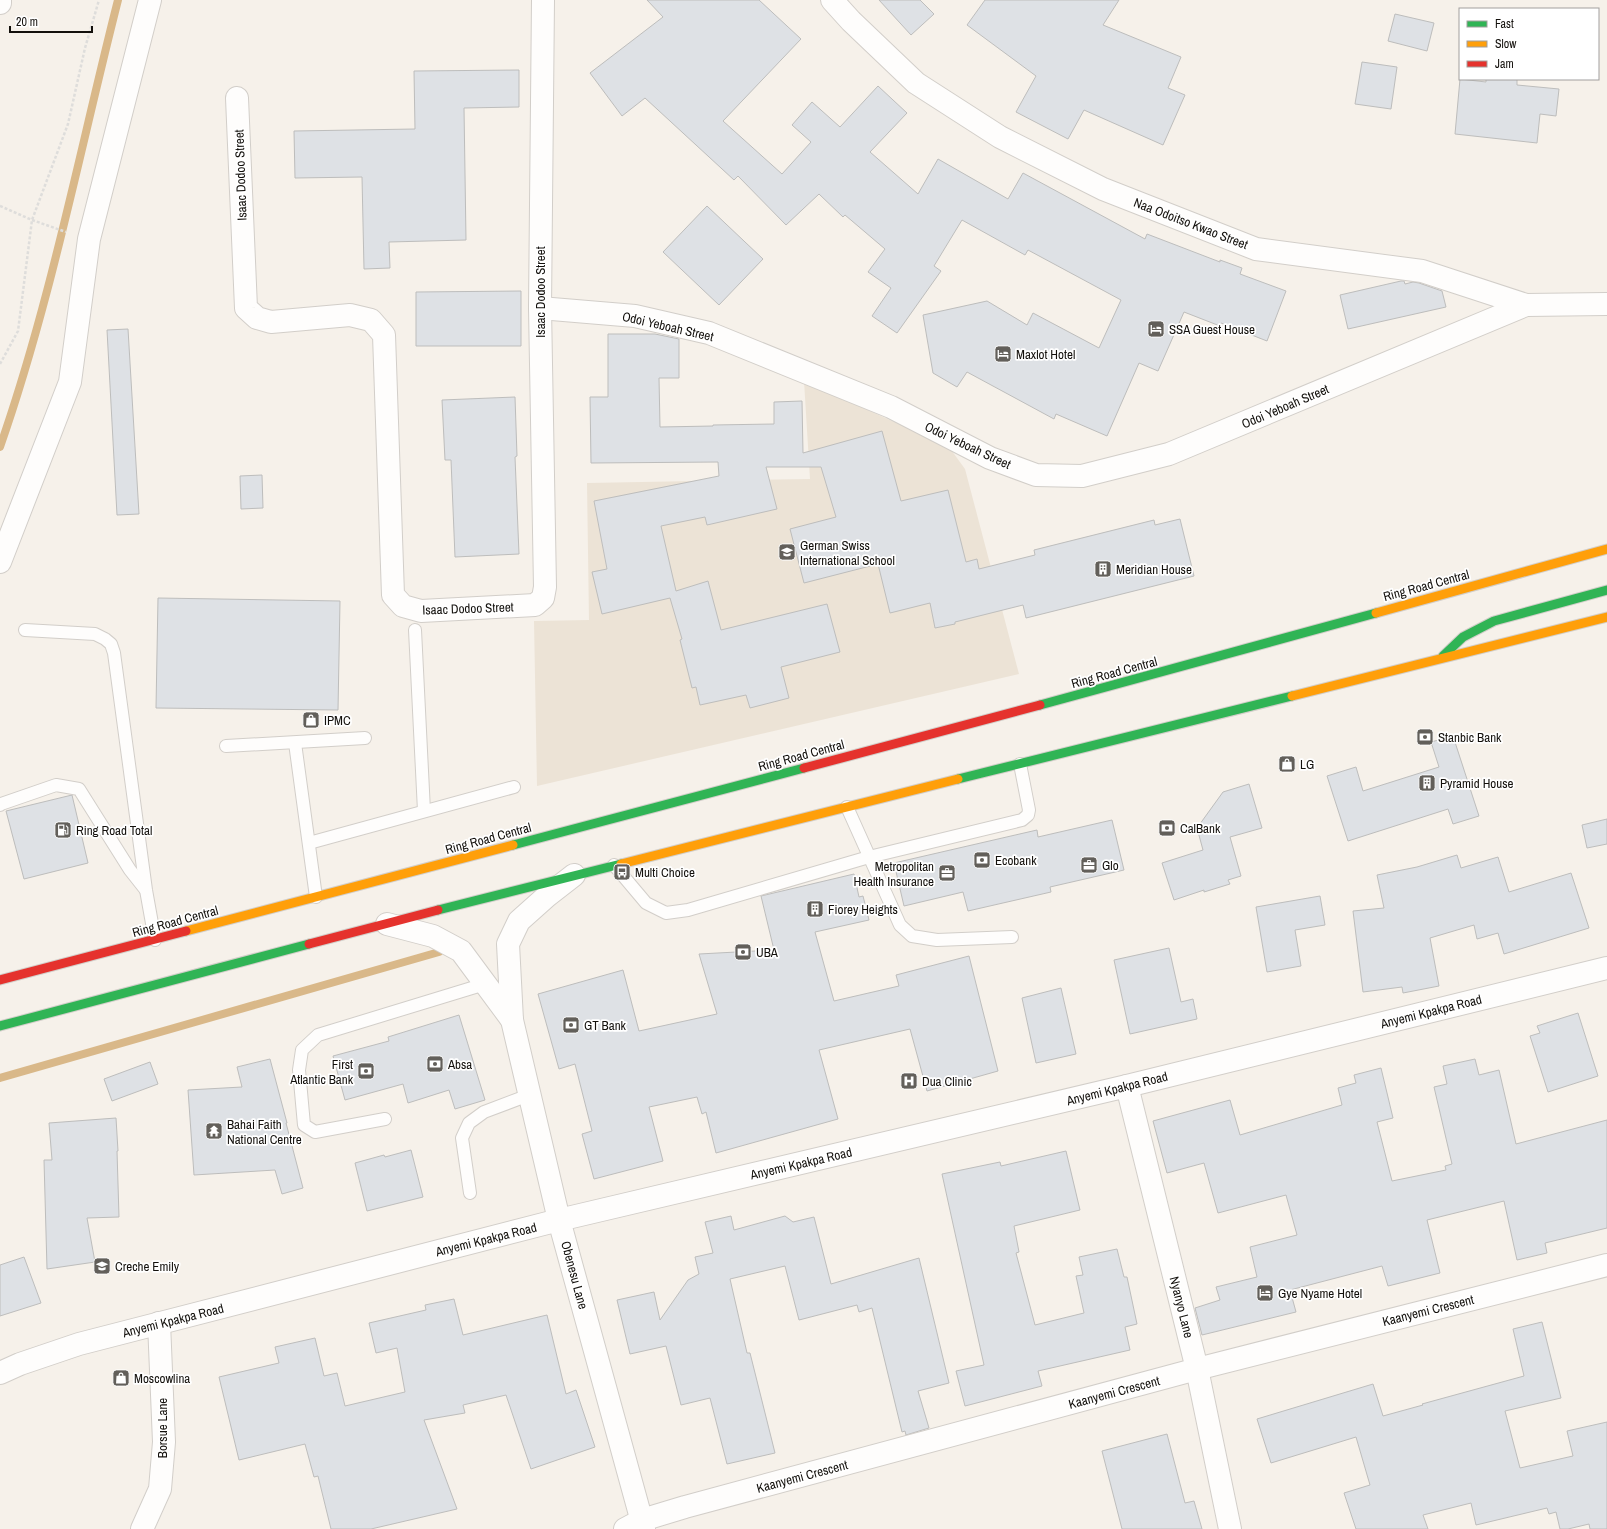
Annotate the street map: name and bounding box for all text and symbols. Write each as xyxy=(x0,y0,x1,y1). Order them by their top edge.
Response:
scale bar xyxy=(10,8,92,34)
legend xyxy=(1459,8,1599,80)
text: 20 m xyxy=(16,14,38,30)
text: Fast xyxy=(1495,16,1514,32)
text: Slow xyxy=(1495,36,1517,52)
text: Jam xyxy=(1495,56,1514,72)
street label: Isaac Dodoo Street xyxy=(230,129,251,221)
street label: Naa Odoitso Kwao Street xyxy=(1131,194,1250,253)
street label: Isaac Dodoo Street xyxy=(532,246,549,338)
street label: Odoi Yeboah Street xyxy=(621,308,715,345)
hotel icon: SSA Guest House xyxy=(1146,319,1166,339)
place label: SSA Guest House xyxy=(1169,321,1255,338)
hotel icon: Maxlot Hotel xyxy=(993,344,1013,364)
place label: Maxlot Hotel xyxy=(1016,346,1075,363)
street label: Odoi Yeboah Street xyxy=(1239,380,1331,432)
street label: Odoi Yeboah Street xyxy=(922,418,1014,473)
place label: German Swiss International School xyxy=(800,537,895,569)
school or university icon: German Swiss International School xyxy=(777,542,797,562)
building icon: Meridian House xyxy=(1093,559,1113,579)
place label: Meridian House xyxy=(1116,561,1192,578)
street label: Ring Road Central xyxy=(1381,566,1471,605)
street label: Isaac Dodoo Street xyxy=(422,598,514,619)
street label: Ring Road Central xyxy=(1069,653,1159,692)
shop icon: IPMC xyxy=(301,710,321,730)
place label: IPMC xyxy=(324,712,351,729)
bank icon: Stanbic Bank xyxy=(1415,727,1435,747)
place label: Stanbic Bank xyxy=(1438,729,1502,746)
street label: Ring Road Central xyxy=(756,736,846,775)
shop icon: LG xyxy=(1277,754,1297,774)
place label: LG xyxy=(1300,756,1314,773)
building icon: Pyramid House xyxy=(1417,773,1437,793)
place label: Pyramid House xyxy=(1440,775,1514,792)
bank icon: CalBank xyxy=(1157,818,1177,838)
street label: Ring Road Central xyxy=(443,819,533,858)
fuel station icon: Ring Road Total xyxy=(53,820,73,840)
place label: CalBank xyxy=(1180,820,1221,837)
place label: Ring Road Total xyxy=(76,822,152,839)
bank icon: Ecobank xyxy=(972,850,992,870)
place label: Ecobank xyxy=(995,852,1037,869)
office icon: Glo xyxy=(1079,855,1099,875)
place label: Glo xyxy=(1102,857,1119,874)
place label: Metropolitan Health Insurance xyxy=(853,858,934,890)
bus stop icon: Multi Choice xyxy=(612,862,632,882)
office icon: Metropolitan Health Insurance xyxy=(937,863,957,883)
place label: Multi Choice xyxy=(635,864,695,881)
building icon: Fiorey Heights xyxy=(805,899,825,919)
place label: Fiorey Heights xyxy=(828,901,898,918)
street label: Ring Road Central xyxy=(130,902,220,941)
bank icon: UBA xyxy=(733,942,753,962)
place label: UBA xyxy=(756,944,779,961)
street label: Anyemi Kpakpa Road xyxy=(1378,991,1484,1033)
bank icon: GT Bank xyxy=(561,1015,581,1035)
place label: GT Bank xyxy=(584,1017,627,1034)
bank icon: Absa xyxy=(425,1054,445,1074)
place label: First Atlantic Bank xyxy=(289,1056,354,1088)
place label: Absa xyxy=(447,1056,472,1073)
bank icon: First Atlantic Bank xyxy=(356,1061,376,1081)
street label: Anyemi Kpakpa Road xyxy=(1064,1068,1170,1110)
hospital icon: Dua Clinic xyxy=(899,1071,919,1091)
place label: Dua Clinic xyxy=(922,1073,972,1090)
place label: Bahai Faith National Centre xyxy=(227,1116,302,1148)
temple icon: Bahai Faith National Centre xyxy=(204,1121,224,1141)
street label: Anyemi Kpakpa Road xyxy=(748,1144,854,1184)
street label: Anyemi Kpakpa Road xyxy=(433,1219,539,1261)
street label: Obenesu Lane xyxy=(557,1239,592,1311)
school or university icon: Creche Emily xyxy=(92,1256,112,1276)
place label: Creche Emily xyxy=(115,1258,180,1275)
street label: Nyanyo Lane xyxy=(1166,1275,1197,1340)
hotel icon: Gye Nyame Hotel xyxy=(1255,1283,1275,1303)
place label: Gye Nyame Hotel xyxy=(1278,1285,1362,1302)
street label: Kaanyemi Crescent xyxy=(1381,1291,1476,1330)
street label: Anyemi Kpakpa Road xyxy=(120,1300,226,1342)
shop icon: Moscowlina xyxy=(111,1368,131,1388)
place label: Moscowlina xyxy=(134,1370,190,1387)
street label: Kaanyemi Crescent xyxy=(1067,1372,1162,1413)
street label: Borsue Lane xyxy=(154,1398,171,1458)
street label: Kaanyemi Crescent xyxy=(755,1456,850,1497)

